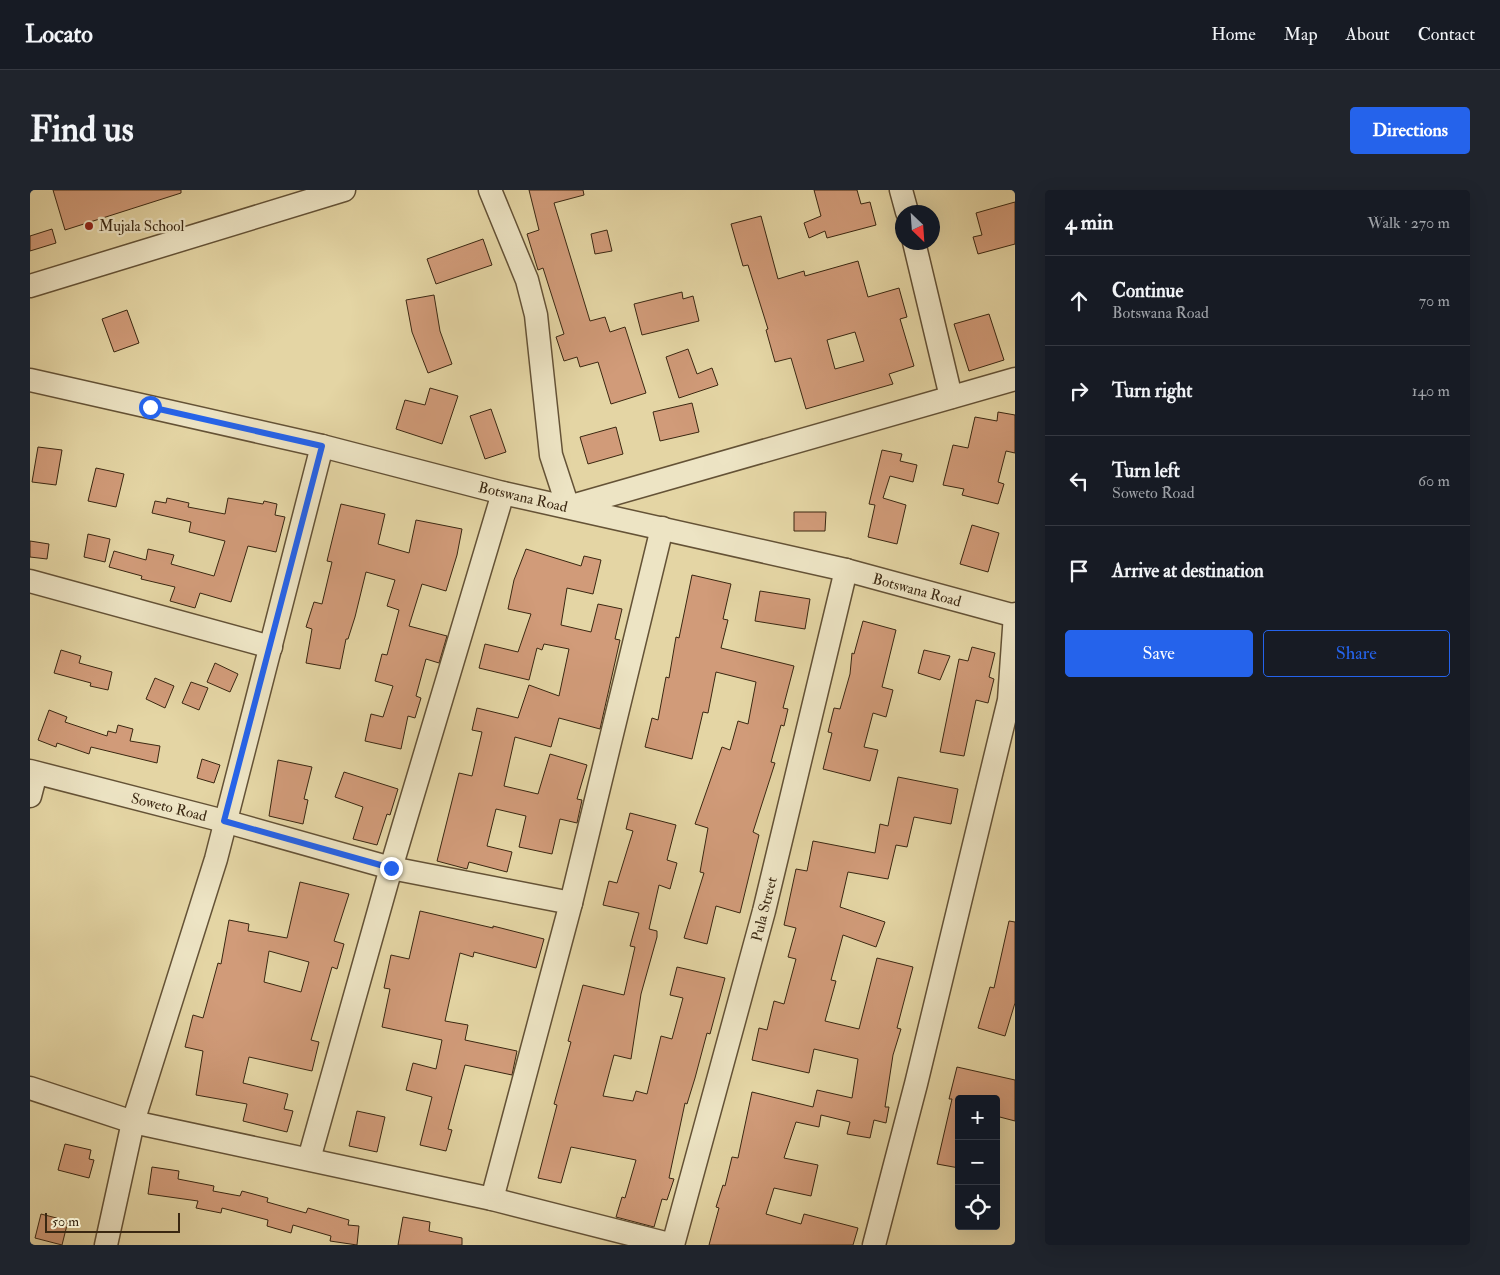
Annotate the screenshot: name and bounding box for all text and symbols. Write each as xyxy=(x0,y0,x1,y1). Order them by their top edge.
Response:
text: Locato xyxy=(25,19,93,50)
text: Home xyxy=(1211,23,1256,46)
text: Map xyxy=(1284,23,1318,46)
text: About xyxy=(1346,23,1390,46)
text: Contact xyxy=(1418,23,1475,46)
button: Directions xyxy=(1350,107,1470,154)
text: Find us xyxy=(30,108,134,152)
north arrow xyxy=(895,205,940,250)
text: 4 min xyxy=(1065,209,1113,236)
text: Walk · 270 m xyxy=(1368,213,1450,233)
place label: Mujala School xyxy=(99,217,184,236)
marker: Mujala School xyxy=(83,220,95,232)
text: Continue xyxy=(1112,279,1183,303)
icon: ahead xyxy=(1065,287,1093,315)
text: 70 m xyxy=(1419,291,1450,311)
text: Botswana Road xyxy=(1112,303,1209,323)
icon: right xyxy=(1065,377,1093,405)
text: Turn right xyxy=(1112,379,1192,403)
text: 140 m xyxy=(1412,381,1450,401)
route start xyxy=(139,396,162,419)
text: Turn left xyxy=(1112,459,1180,483)
icon: left xyxy=(1065,467,1093,495)
text: 60 m xyxy=(1418,471,1450,491)
street label: Botswana Road xyxy=(476,478,570,517)
text: Soweto Road xyxy=(1112,483,1195,503)
icon: arrive xyxy=(1065,557,1093,585)
text: Arrive at destination xyxy=(1112,559,1264,583)
street label: Botswana Road xyxy=(871,570,964,612)
button: Save xyxy=(1065,630,1253,677)
button: Share xyxy=(1263,630,1450,677)
street label: Soweto Road xyxy=(129,789,209,826)
route end xyxy=(380,857,403,880)
street label: Pula Street xyxy=(747,875,782,943)
map controls xyxy=(955,1095,1000,1230)
button: + xyxy=(955,1095,1000,1140)
button: − xyxy=(955,1140,1000,1185)
button: locate xyxy=(955,1185,1000,1230)
scale bar xyxy=(45,1210,180,1233)
text: 50 m xyxy=(52,1213,79,1230)

